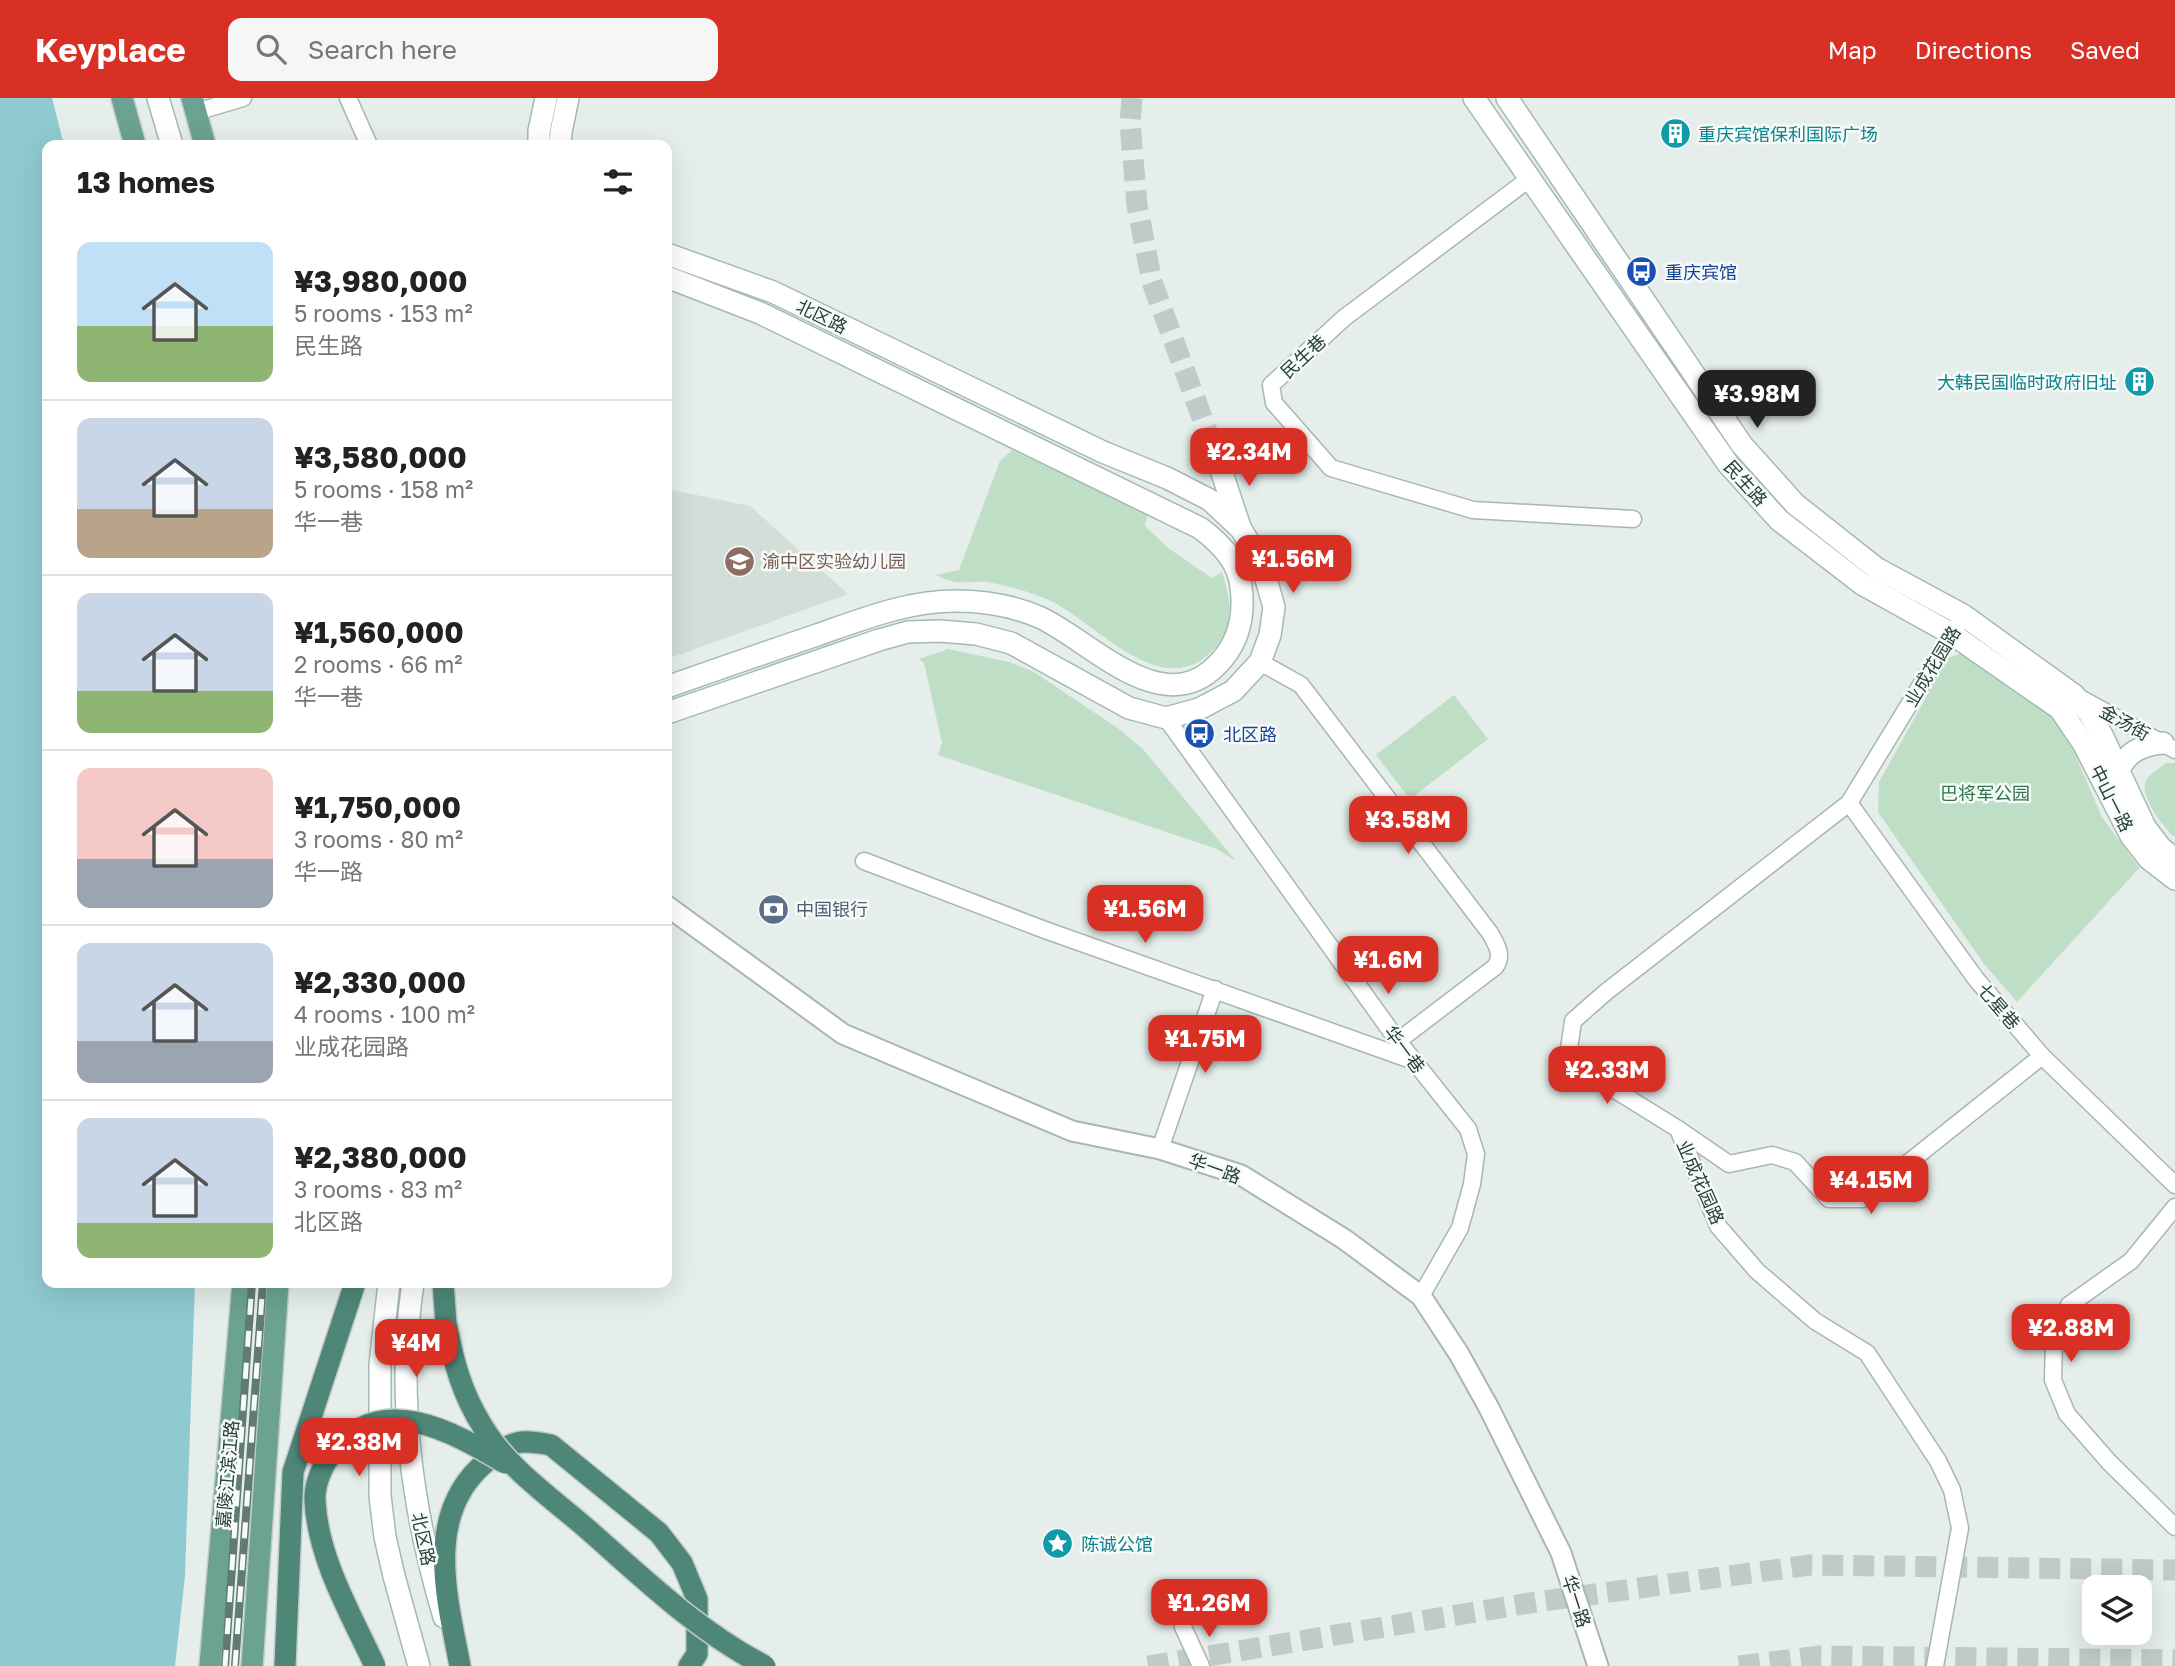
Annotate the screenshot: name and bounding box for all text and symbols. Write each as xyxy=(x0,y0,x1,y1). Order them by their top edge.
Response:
search box xyxy=(228,18,718,81)
text: Keyplace xyxy=(35,30,186,69)
icon: search xyxy=(252,30,290,68)
text: Search here xyxy=(308,34,457,65)
text: Map xyxy=(1828,35,1877,64)
text: Directions xyxy=(1915,35,2032,64)
text: Saved xyxy=(2070,35,2140,64)
building icon: 重庆宾馆保利国际广场 xyxy=(1658,117,1692,151)
place label: 重庆宾馆保利国际广场 xyxy=(1698,123,1878,145)
icon: filters xyxy=(599,163,637,201)
text: 13 homes xyxy=(77,164,215,200)
bus stop icon: 重庆宾馆 xyxy=(1625,255,1659,289)
place label: 重庆宾馆 xyxy=(1665,261,1737,283)
text: ¥3,980,000 xyxy=(294,263,468,299)
icon: home xyxy=(133,270,217,354)
street label: 北区路 xyxy=(793,294,851,338)
text: 5 rooms · 153 m² xyxy=(294,299,473,327)
street label: 民生巷 xyxy=(1276,330,1330,382)
text: 民生路 xyxy=(294,331,363,359)
building icon: 大韩民国临时政府旧址 xyxy=(2123,365,2157,399)
pin: ¥3.98M xyxy=(1700,370,1814,430)
place label: 大韩民国临时政府旧址 xyxy=(1937,371,2117,393)
text: ¥3.98M xyxy=(1714,379,1800,407)
pin: ¥2.34M xyxy=(1192,428,1306,488)
text: ¥2.34M xyxy=(1206,437,1292,465)
text: ¥3,580,000 xyxy=(294,439,467,475)
icon: home xyxy=(133,446,217,530)
street label: 民生路 xyxy=(1720,456,1772,510)
text: 5 rooms · 158 m² xyxy=(294,475,473,503)
text: 华一巷 xyxy=(294,507,363,535)
pin: ¥1.56M xyxy=(1236,536,1350,595)
school or university icon: 渝中区实验幼儿园 xyxy=(722,544,756,578)
text: ¥1.56M xyxy=(1251,544,1335,572)
place label: 渝中区实验幼儿园 xyxy=(762,550,906,572)
text: ¥1,560,000 xyxy=(294,614,464,650)
icon: home xyxy=(133,621,217,705)
street label: 业成花园路 xyxy=(1899,622,1965,710)
text: 2 rooms · 66 m² xyxy=(294,650,463,678)
text: 华一巷 xyxy=(294,682,363,710)
street label: 金汤街 xyxy=(2096,699,2154,745)
bus stop icon: 北区路 xyxy=(1183,717,1217,751)
place label: 北区路 xyxy=(1223,723,1277,745)
street label: 中山一路 xyxy=(2086,761,2138,835)
park label: 巴将军公园 xyxy=(1940,782,2030,804)
text: ¥1,750,000 xyxy=(294,789,461,825)
icon: home xyxy=(133,796,217,880)
pin: ¥3.58M xyxy=(1351,796,1465,856)
text: ¥3.58M xyxy=(1365,805,1451,833)
text: 3 rooms · 80 m² xyxy=(294,825,463,853)
text: 华一路 xyxy=(294,857,363,885)
pin: ¥1.56M xyxy=(1088,886,1202,945)
bank icon: 中国银行 xyxy=(756,892,790,926)
text: ¥1.56M xyxy=(1103,894,1187,922)
place label: 中国银行 xyxy=(796,898,868,920)
pin: ¥1.6M xyxy=(1339,936,1437,996)
text: ¥1.6M xyxy=(1353,945,1423,973)
text: ¥2,330,000 xyxy=(294,964,466,1000)
icon: home xyxy=(133,971,217,1055)
street label: 七星巷 xyxy=(1973,978,2025,1034)
text: 4 rooms · 100 m² xyxy=(294,1000,475,1028)
pin: ¥1.75M xyxy=(1148,1016,1262,1075)
street label: 华一巷 xyxy=(1380,1021,1430,1077)
text: ¥1.75M xyxy=(1164,1024,1246,1052)
text: 业成花园路 xyxy=(294,1032,409,1060)
pin: ¥2.33M xyxy=(1550,1046,1664,1106)
text: ¥2.33M xyxy=(1564,1055,1650,1083)
street label: 业成花园路 xyxy=(1673,1136,1729,1228)
text: ¥2,380,000 xyxy=(294,1139,467,1175)
icon: home xyxy=(133,1146,217,1230)
street label: 华一路 xyxy=(1186,1148,1244,1188)
pin: ¥4.15M xyxy=(1814,1156,1928,1216)
text: ¥4.15M xyxy=(1829,1165,1913,1193)
text: 3 rooms · 83 m² xyxy=(294,1175,462,1203)
text: 北区路 xyxy=(294,1207,363,1235)
pin: ¥2.88M xyxy=(2014,1304,2128,1364)
text: ¥2.88M xyxy=(2028,1313,2114,1341)
pin: ¥4M xyxy=(382,1320,450,1379)
text: ¥4M xyxy=(391,1328,441,1356)
pin: ¥2.38M xyxy=(302,1418,416,1478)
street label: 嘉陵江滨江路 xyxy=(211,1419,243,1529)
text: ¥2.38M xyxy=(316,1427,402,1455)
street label: 北区路 xyxy=(408,1510,440,1568)
place icon: 陈诚公馆 xyxy=(1041,1527,1075,1561)
place label: 陈诚公馆 xyxy=(1081,1533,1153,1555)
street label: 华一路 xyxy=(1558,1572,1596,1630)
map controls xyxy=(2082,1575,2152,1645)
button: layers xyxy=(2082,1575,2152,1645)
pin: ¥1.26M xyxy=(1152,1580,1266,1639)
text: ¥1.26M xyxy=(1167,1588,1251,1616)

